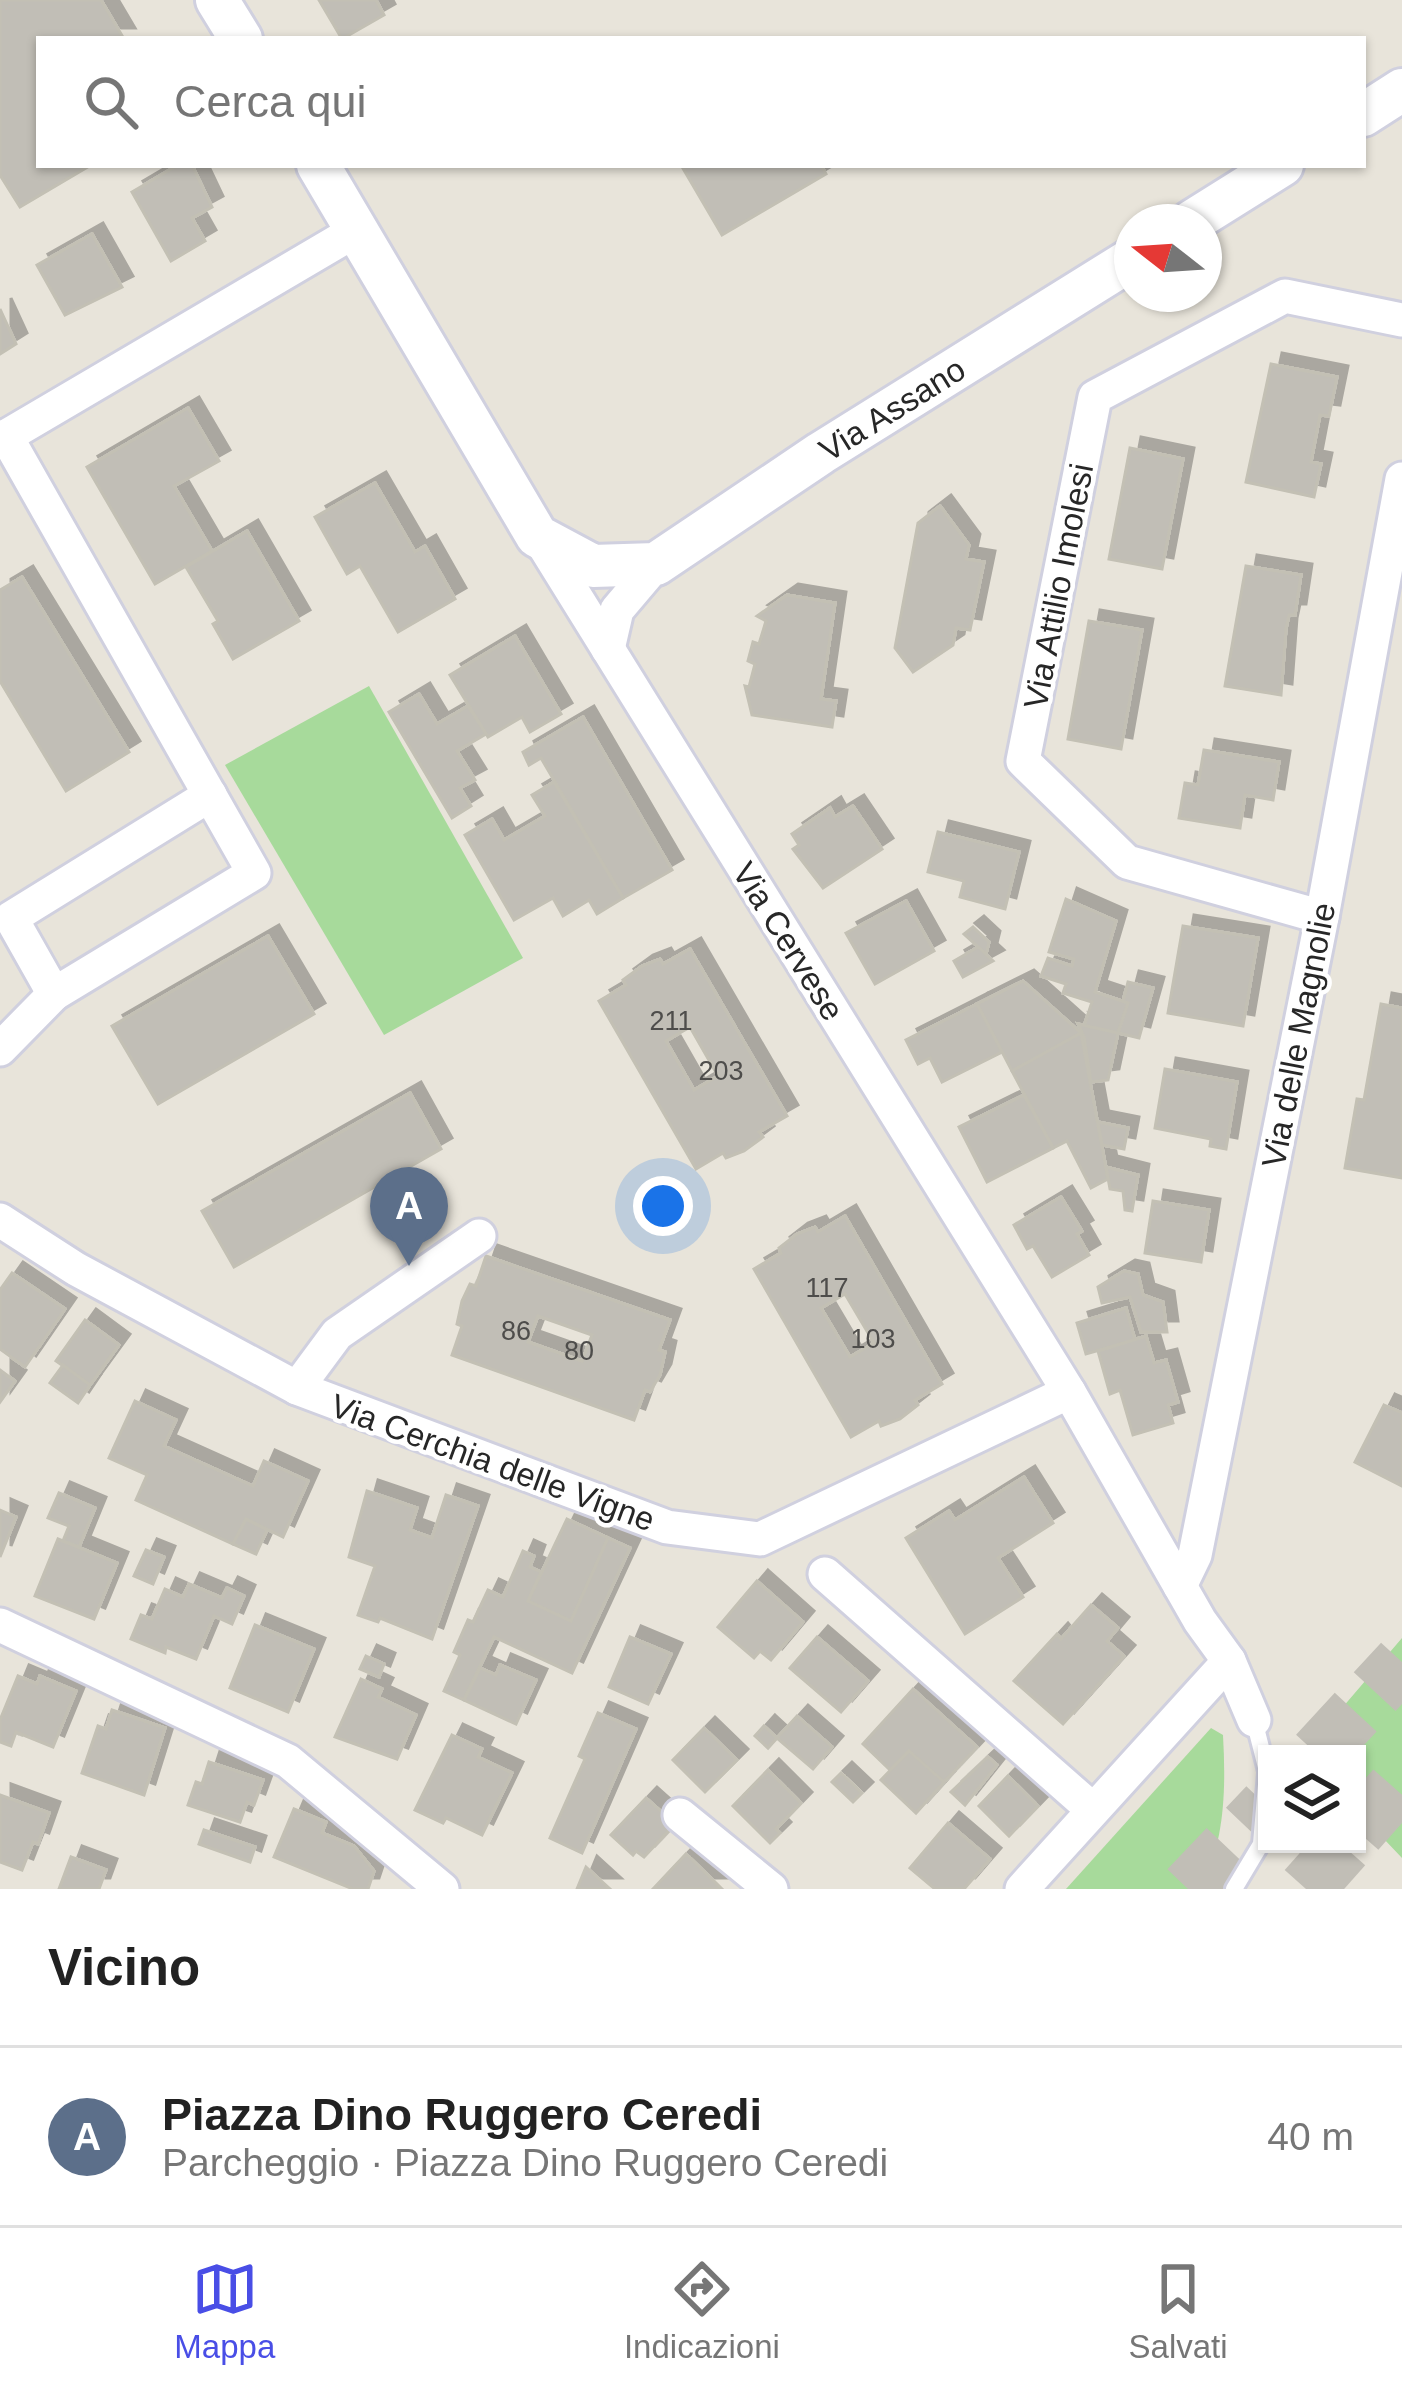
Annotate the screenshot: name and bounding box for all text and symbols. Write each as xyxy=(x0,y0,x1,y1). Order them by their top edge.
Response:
search box xyxy=(36,36,1366,168)
icon: search xyxy=(78,69,144,135)
text: Cerca qui xyxy=(174,76,367,127)
north arrow xyxy=(1114,204,1222,312)
street label: Via Assano xyxy=(813,350,972,469)
street label: Via Attilio Imolesi xyxy=(1017,460,1100,712)
street label: Via Cervese xyxy=(725,855,852,1027)
street label: Via delle Magnolie xyxy=(1255,899,1342,1171)
house number: 211 xyxy=(649,1006,693,1036)
house number: 203 xyxy=(698,1056,744,1086)
pin: A xyxy=(370,1167,448,1266)
your location xyxy=(633,1176,693,1236)
house number: 117 xyxy=(805,1273,849,1303)
house number: 86 xyxy=(501,1316,531,1346)
house number: 103 xyxy=(850,1324,896,1354)
house number: 80 xyxy=(564,1336,594,1366)
street label: Via Cerchia delle Vigne xyxy=(326,1387,660,1538)
map controls xyxy=(1258,1745,1366,1853)
button: layers xyxy=(1258,1745,1366,1853)
text: Vicino xyxy=(48,1939,200,1996)
text: Piazza Dino Ruggero Ceredi xyxy=(162,2089,762,2140)
text: A xyxy=(73,2115,101,2158)
text: 40 m xyxy=(1267,2115,1354,2158)
text: Parcheggio · Piazza Dino Ruggero Ceredi xyxy=(162,2141,888,2184)
tab: Mappa xyxy=(174,2256,275,2366)
tab: Indicazioni xyxy=(624,2256,780,2366)
tab: Salvati xyxy=(1129,2256,1228,2366)

